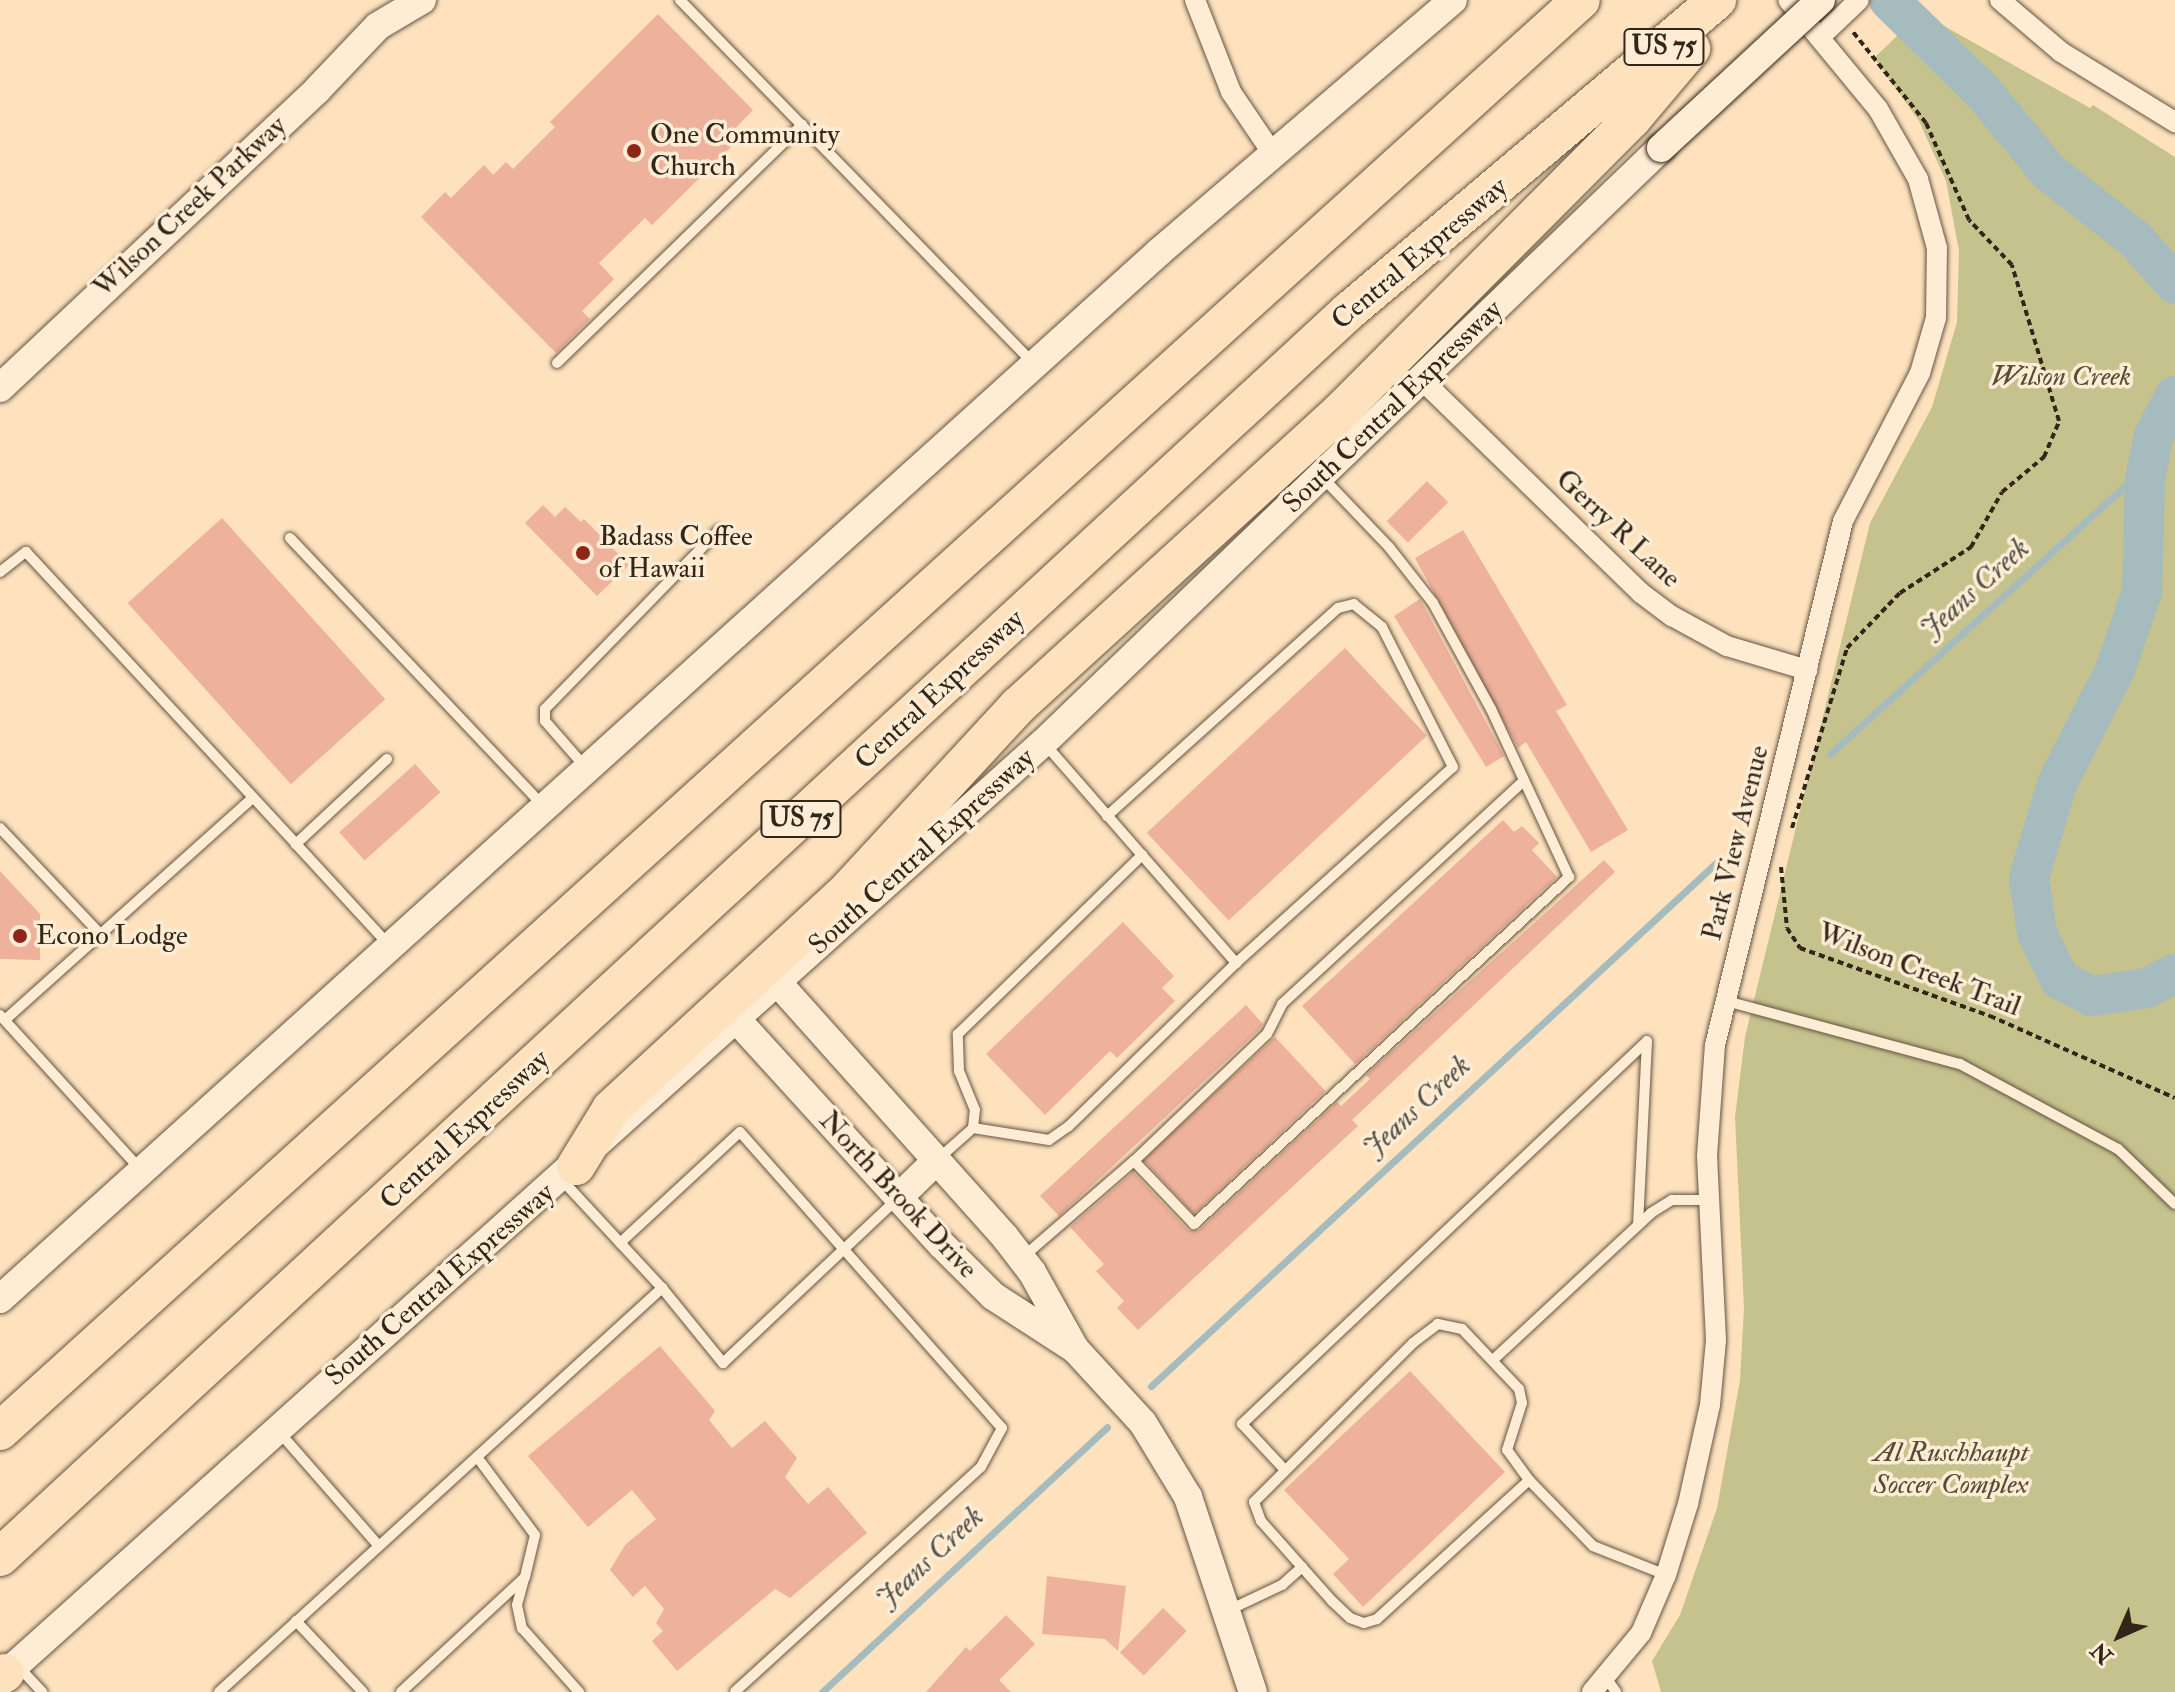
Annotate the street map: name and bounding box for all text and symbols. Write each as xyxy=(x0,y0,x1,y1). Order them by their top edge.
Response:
road number: US 75 xyxy=(1622,25,1706,69)
street label: Wilson Creek Parkway xyxy=(87,109,293,305)
place label: One Community Church xyxy=(650,118,840,184)
marker: One Community Church xyxy=(625,142,643,160)
street label: Central Expressway xyxy=(1325,171,1515,337)
street label: South Central Expressway xyxy=(1276,293,1510,521)
park label: Wilson Creek xyxy=(1991,360,2131,394)
street label: Gerry R Lane xyxy=(1549,463,1687,595)
place label: Badass Coffee of Hawaii xyxy=(599,520,753,586)
water label: Jeans Creek xyxy=(1913,531,2037,647)
marker: Badass Coffee of Hawaii xyxy=(574,544,592,562)
street label: Central Expressway xyxy=(848,603,1032,777)
street label: South Central Expressway xyxy=(802,742,1042,962)
street label: Park View Avenue xyxy=(1696,742,1776,944)
road number: US 75 xyxy=(759,797,843,841)
street label: Wilson Creek Trail xyxy=(1813,916,2025,1024)
place label: Econo Lodge xyxy=(36,919,188,953)
marker: Econo Lodge xyxy=(11,927,29,945)
street label: Central Expressway xyxy=(373,1043,557,1217)
water label: Jeans Creek xyxy=(1355,1048,1479,1166)
street label: North Brook Drive xyxy=(812,1104,984,1286)
street label: South Central Expressway xyxy=(319,1176,561,1394)
park label: Al Ruschhaupt Soccer Complex xyxy=(1873,1436,2029,1502)
water label: Jeans Creek xyxy=(868,1499,992,1617)
north arrow xyxy=(2079,1596,2159,1676)
text: N xyxy=(2085,1636,2119,1670)

